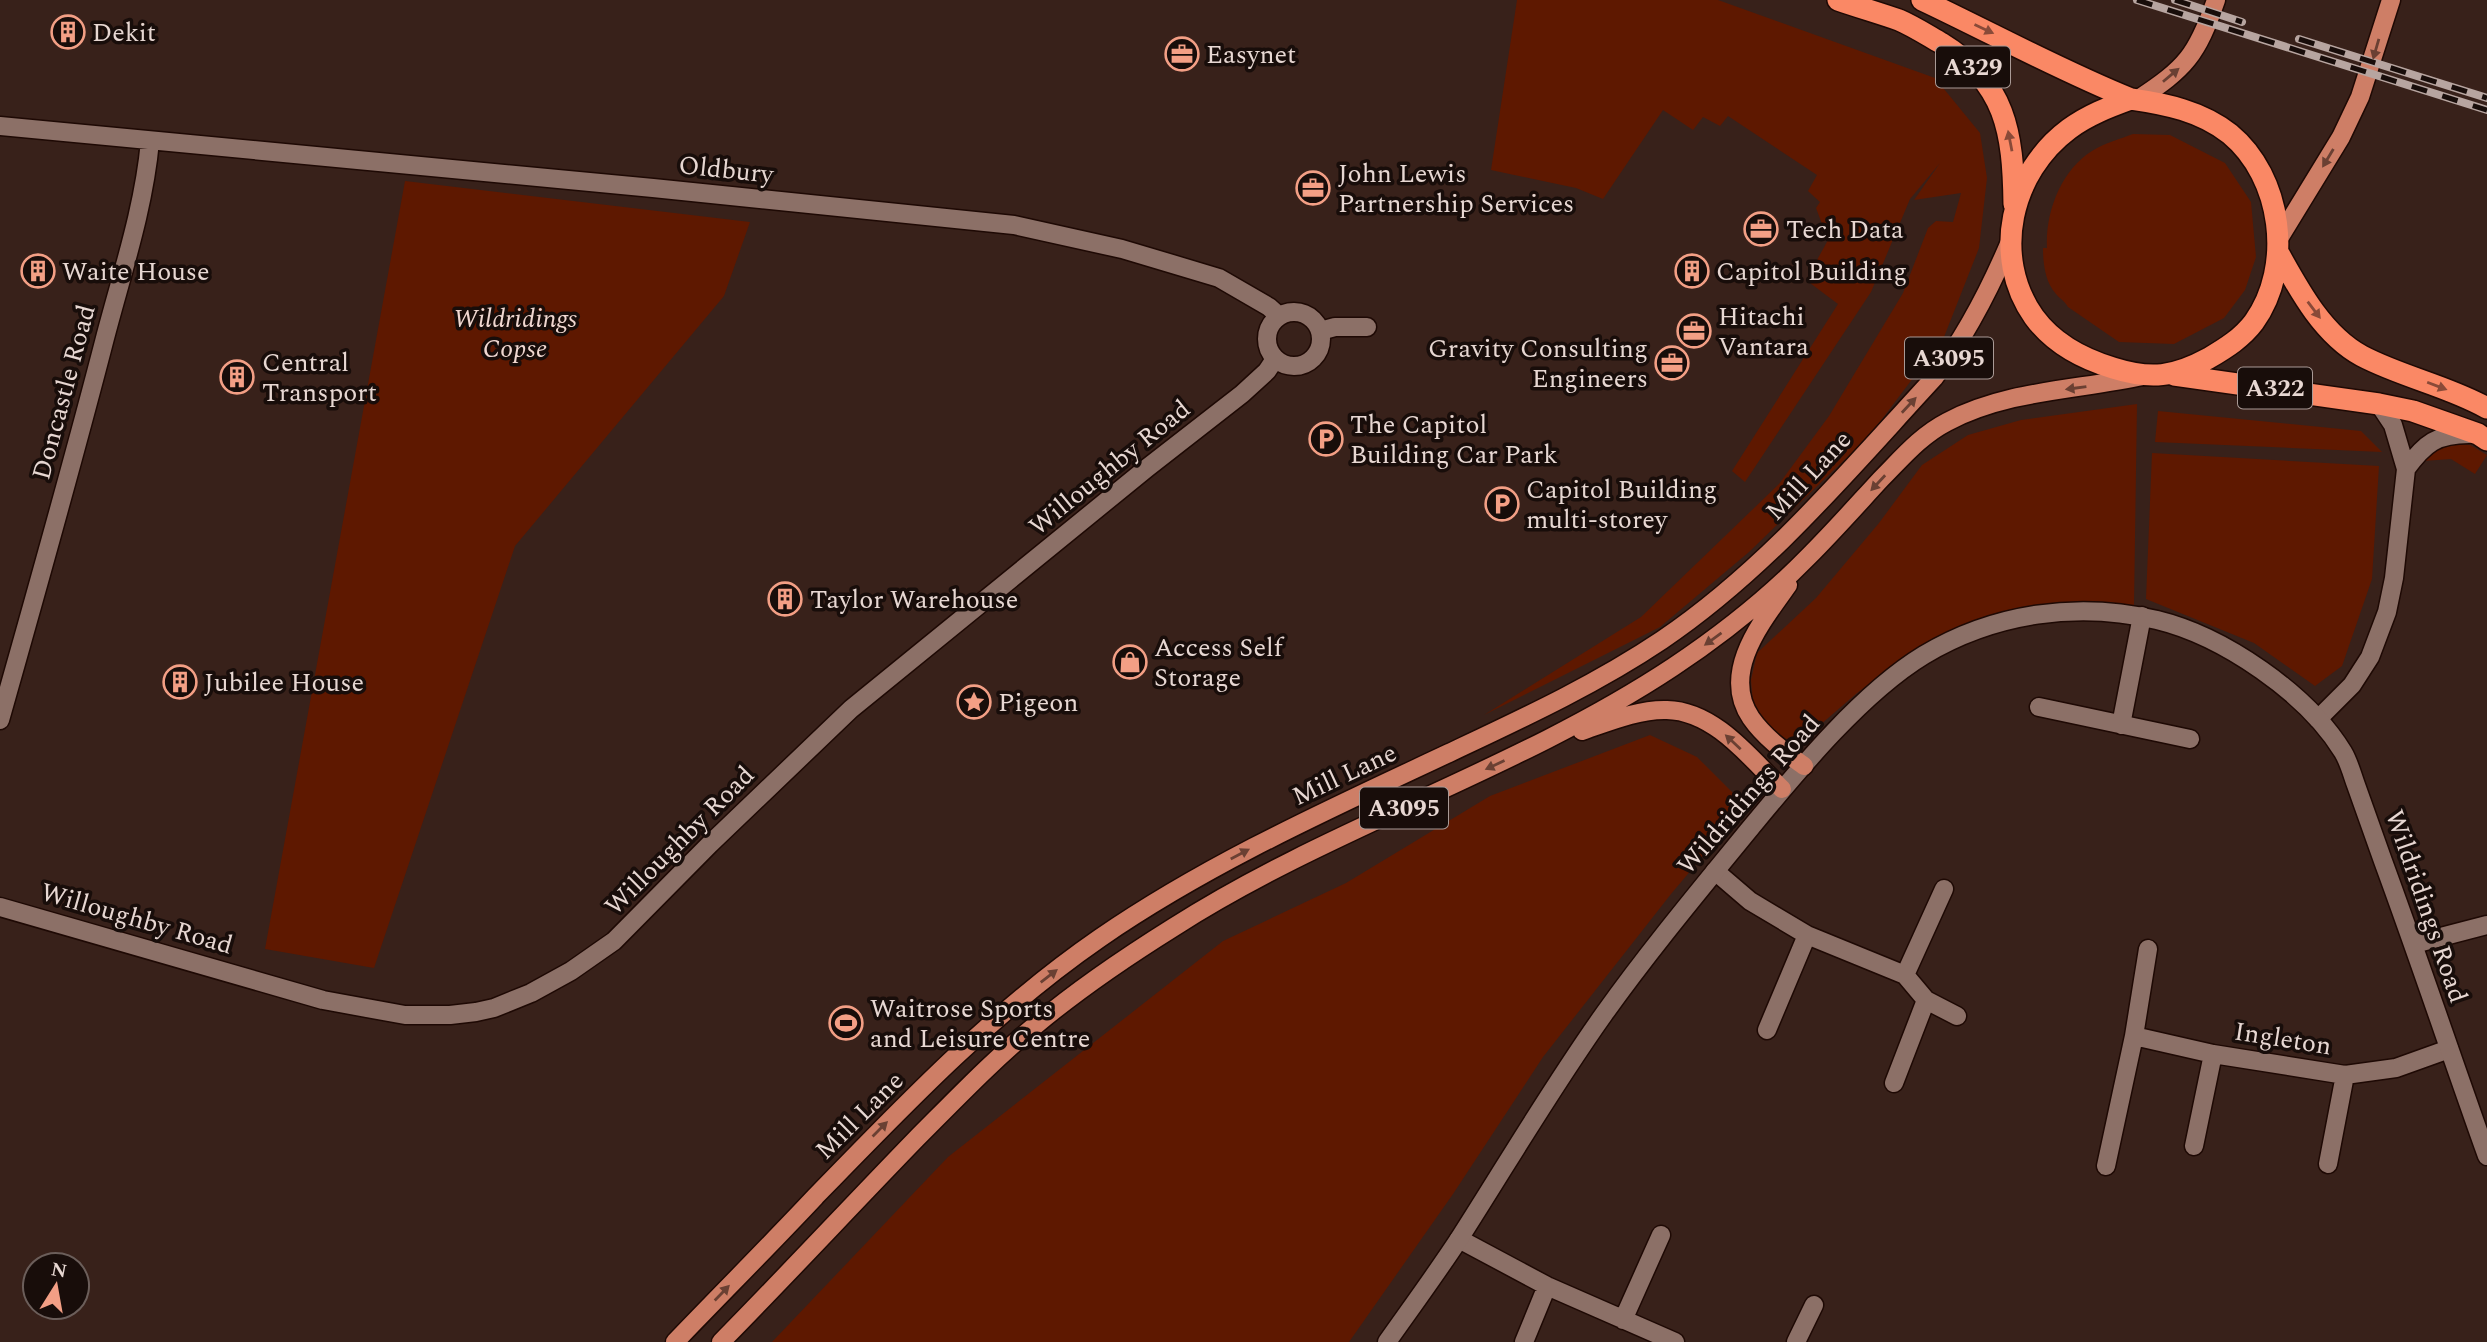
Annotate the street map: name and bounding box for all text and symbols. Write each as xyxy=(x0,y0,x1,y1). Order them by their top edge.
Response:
building icon: Dekit xyxy=(49,13,87,51)
place label: Dekit xyxy=(92,13,156,53)
one-way arrow xyxy=(1973,24,1994,35)
office icon: Easynet xyxy=(1163,35,1201,73)
place label: Easynet xyxy=(1206,35,1296,75)
one-way arrow xyxy=(2370,38,2380,59)
road number: A329 xyxy=(1936,46,2010,88)
one-way arrow xyxy=(2163,68,2180,83)
one-way arrow xyxy=(2004,130,2015,152)
street label: Oldbury xyxy=(677,145,777,195)
one-way arrow xyxy=(2322,148,2335,167)
place label: John Lewis Partnership Services xyxy=(1338,154,1574,224)
office icon: John Lewis Partnership Services xyxy=(1294,169,1332,207)
office icon: Tech Data xyxy=(1742,210,1780,248)
place label: Tech Data xyxy=(1786,210,1904,250)
building icon: Waite House xyxy=(19,252,57,290)
place label: Waite House xyxy=(62,252,210,292)
building icon: Capitol Building xyxy=(1673,252,1711,290)
place label: Capitol Building xyxy=(1716,252,1907,292)
place label: Hitachi Vantara xyxy=(1718,297,1809,367)
park label: Wildridings Copse xyxy=(453,299,577,369)
street label: Doncastle Road xyxy=(21,300,107,484)
one-way arrow xyxy=(2306,301,2320,319)
office icon: Hitachi Vantara xyxy=(1675,312,1713,350)
place label: Gravity Consulting Engineers xyxy=(1428,329,1648,399)
road number: A3095 xyxy=(1905,338,1993,379)
place label: Central Transport xyxy=(262,343,377,413)
office icon: Gravity Consulting Engineers xyxy=(1653,344,1691,382)
building icon: Central Transport xyxy=(218,358,256,396)
road number: A322 xyxy=(2238,368,2312,408)
one-way arrow xyxy=(2426,381,2447,392)
one-way arrow xyxy=(2065,382,2087,393)
street label: Willoughby Road xyxy=(1020,390,1199,546)
one-way arrow xyxy=(1901,397,1917,414)
place label: The Capitol Building Car Park xyxy=(1350,405,1558,475)
parking icon: The Capitol Building Car Park xyxy=(1307,420,1345,458)
street label: Mill Lane xyxy=(1756,421,1861,530)
place label: Capitol Building multi-storey xyxy=(1526,470,1717,540)
one-way arrow xyxy=(1870,474,1886,491)
parking icon: Capitol Building multi-storey xyxy=(1483,485,1521,523)
building icon: Taylor Warehouse xyxy=(766,580,804,618)
place label: Taylor Warehouse xyxy=(810,580,1018,620)
place label: Access Self Storage xyxy=(1154,628,1285,698)
one-way arrow xyxy=(1703,632,1722,646)
shop icon: Access Self Storage xyxy=(1111,643,1149,681)
building icon: Jubilee House xyxy=(161,663,199,701)
place label: Jubilee House xyxy=(204,663,364,703)
place icon: Pigeon xyxy=(955,683,993,721)
place label: Pigeon xyxy=(998,683,1078,723)
street label: Wildridings Road xyxy=(1667,705,1830,884)
street label: Mill Lane xyxy=(1285,733,1404,817)
one-way arrow xyxy=(1725,734,1742,750)
street label: Willoughby Road xyxy=(595,756,764,925)
one-way arrow xyxy=(1485,759,1505,771)
road number: A3095 xyxy=(1360,788,1448,828)
street label: Wildridings Road xyxy=(2374,804,2478,1008)
one-way arrow xyxy=(1230,849,1250,860)
street label: Willoughby Road xyxy=(36,872,238,966)
one-way arrow xyxy=(1039,969,1057,984)
place label: Waitrose Sports and Leisure Centre xyxy=(870,989,1090,1059)
sports icon: Waitrose Sports and Leisure Centre xyxy=(827,1004,865,1042)
street label: Ingleton xyxy=(2231,1012,2334,1066)
street label: Mill Lane xyxy=(806,1062,913,1169)
one-way arrow xyxy=(872,1121,889,1138)
north arrow xyxy=(21,1251,91,1321)
text: N xyxy=(49,1255,69,1286)
one-way arrow xyxy=(714,1285,730,1302)

